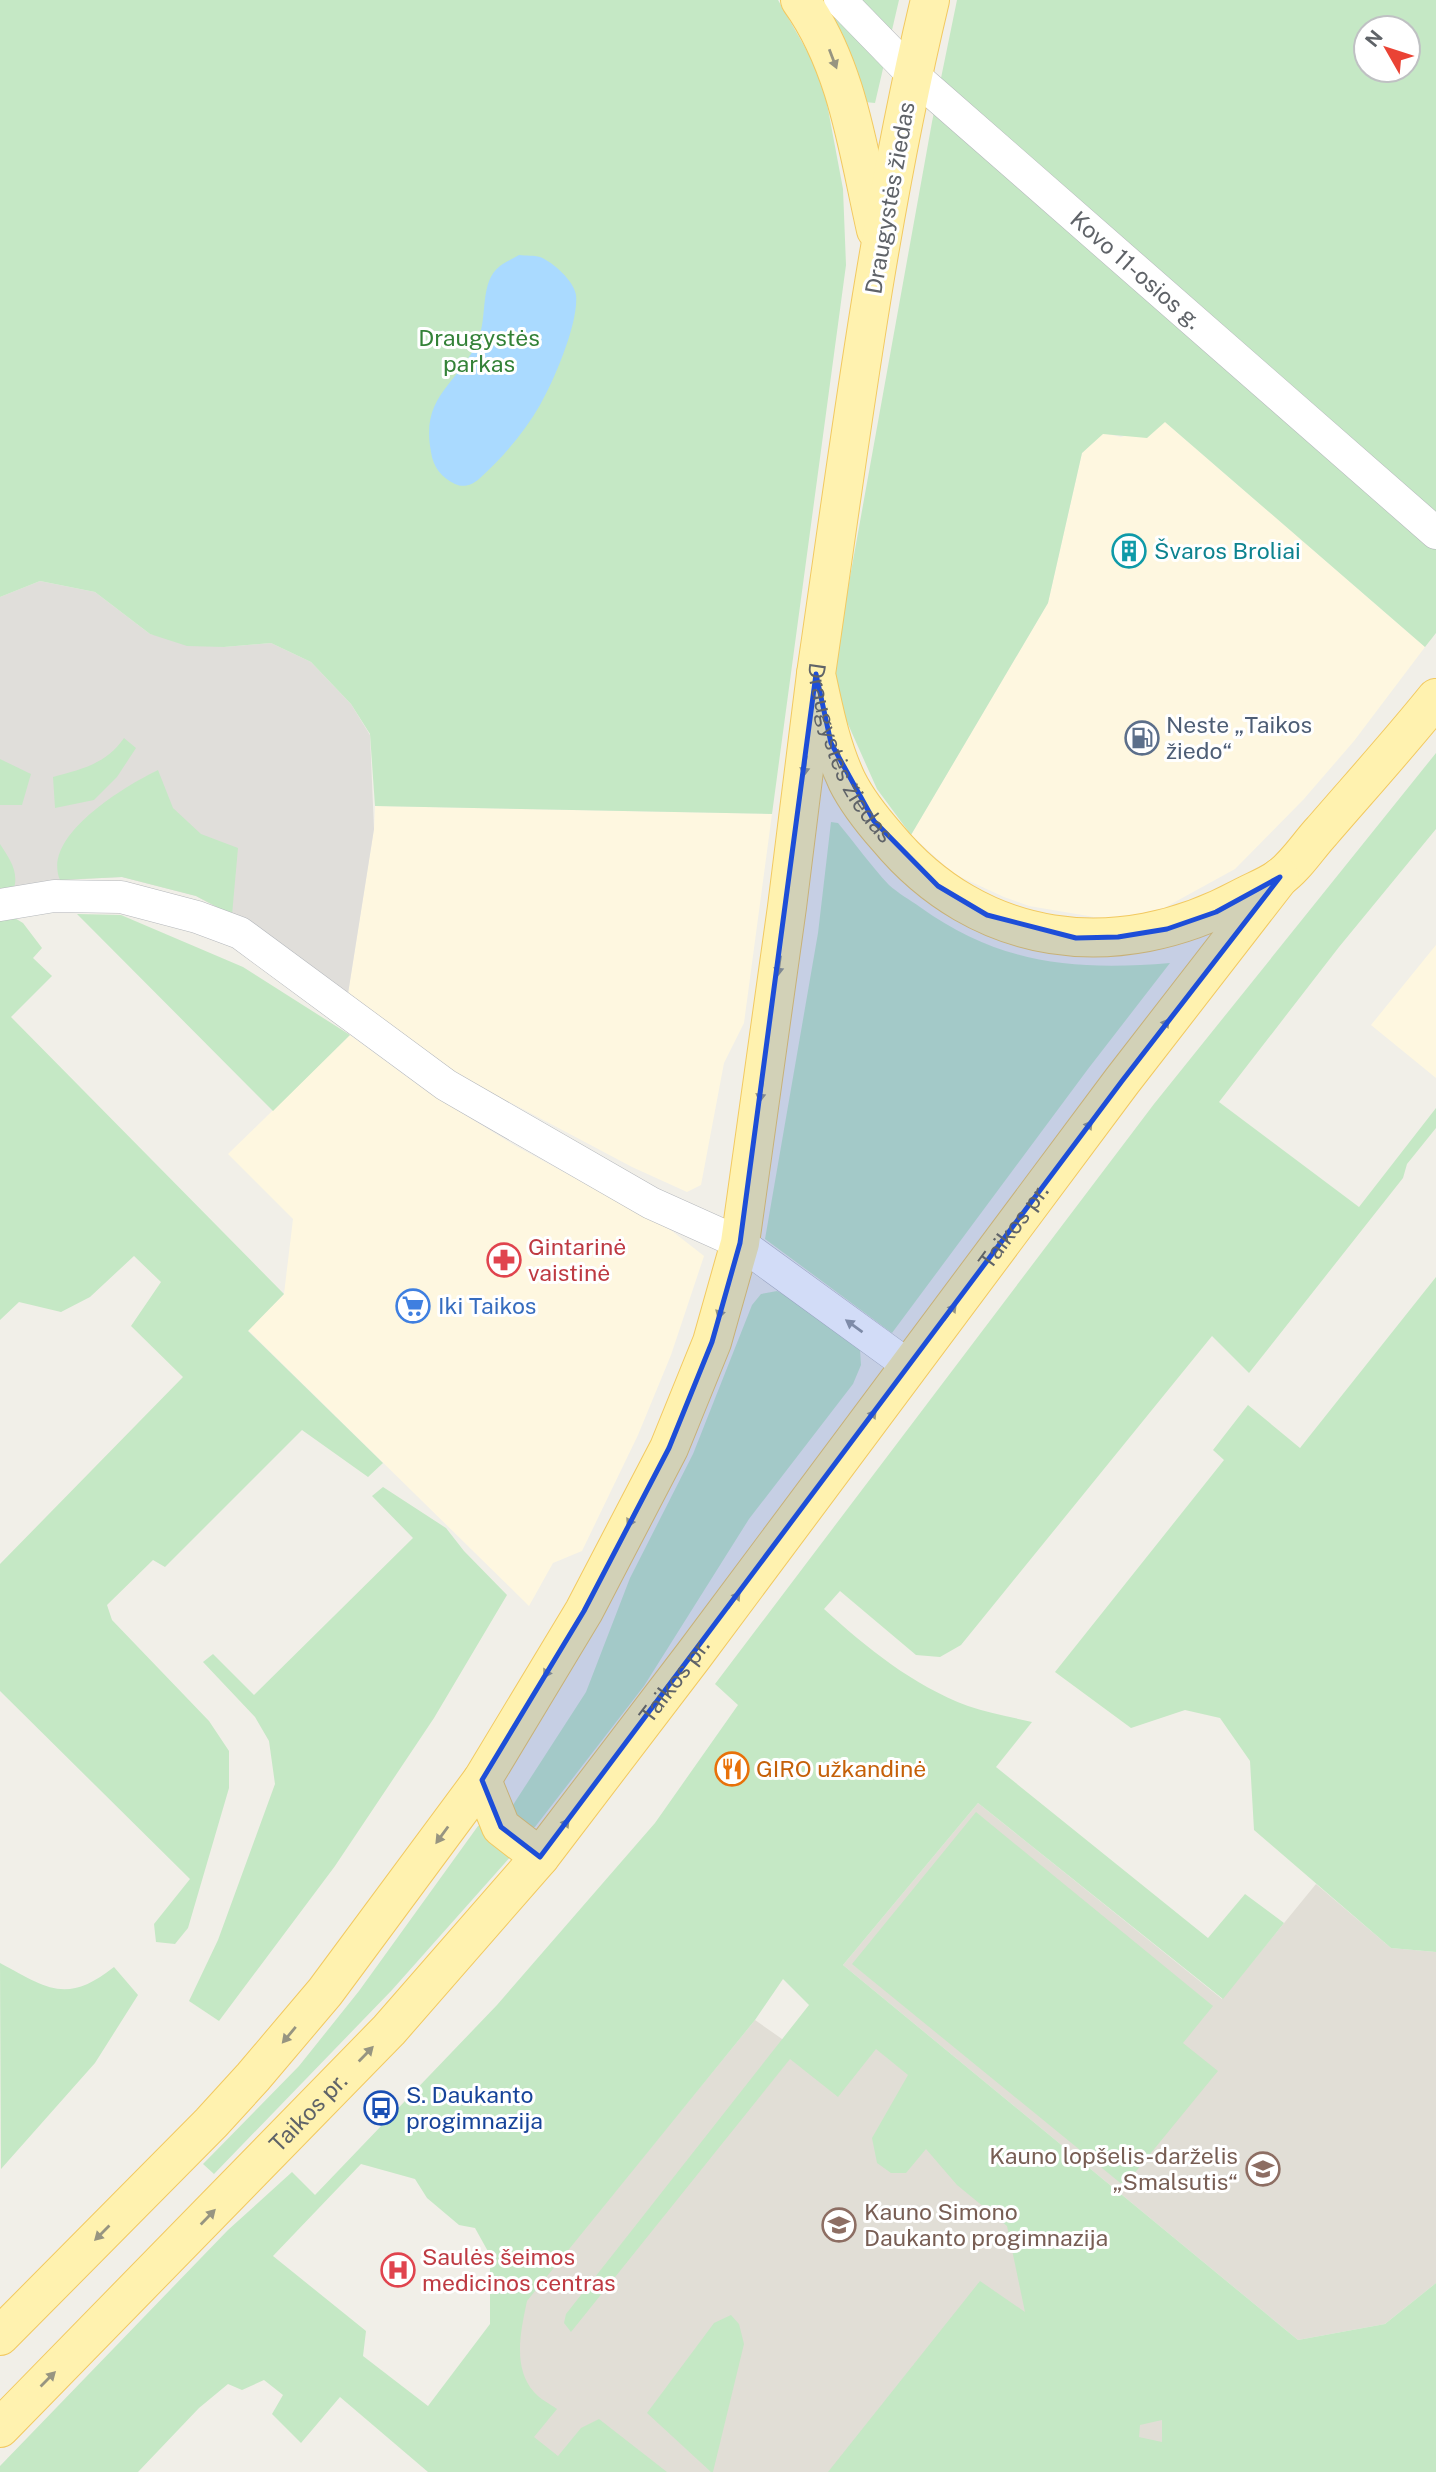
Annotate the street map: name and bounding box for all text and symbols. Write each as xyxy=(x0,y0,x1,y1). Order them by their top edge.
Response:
north arrow xyxy=(1352,14,1422,84)
text: N xyxy=(1361,26,1387,51)
one-way arrow xyxy=(828,49,839,70)
street label: Draugystės žiedas xyxy=(859,100,920,296)
street label: Kovo 11-osios g. xyxy=(1065,205,1207,334)
park label: Draugystės parkas xyxy=(418,324,540,377)
building icon: Švaros Broliai xyxy=(1110,532,1148,570)
place label: Švaros Broliai xyxy=(1154,537,1301,564)
street label: Draugystės žiedas xyxy=(802,661,900,848)
place label: Neste „Taikos žiedo“ xyxy=(1166,711,1312,764)
fuel station icon: Neste „Taikos žiedo“ xyxy=(1123,719,1161,757)
one-way arrow xyxy=(799,755,810,777)
one-way arrow xyxy=(773,955,784,977)
one-way arrow xyxy=(1156,1019,1171,1037)
one-way arrow xyxy=(756,1081,767,1103)
one-way arrow xyxy=(1079,1120,1093,1138)
street label: Taikos pr. xyxy=(973,1178,1054,1274)
place label: Gintarinė vaistinė xyxy=(528,1233,626,1286)
pharmacy icon: Gintarinė vaistinė xyxy=(485,1241,523,1279)
supermarket icon: Iki Taikos xyxy=(394,1287,432,1325)
place label: Iki Taikos xyxy=(438,1292,537,1319)
one-way arrow xyxy=(716,1299,726,1320)
one-way arrow xyxy=(942,1303,957,1321)
one-way arrow xyxy=(845,1319,863,1333)
one-way arrow xyxy=(863,1409,877,1427)
one-way arrow xyxy=(627,1508,638,1528)
one-way arrow xyxy=(727,1591,741,1609)
street label: Taikos pr. xyxy=(633,1633,715,1728)
one-way arrow xyxy=(542,1660,555,1679)
restaurant icon: GIRO užkandinė xyxy=(713,1750,751,1788)
place label: GIRO užkandinė xyxy=(756,1755,926,1782)
one-way arrow xyxy=(556,1818,570,1836)
one-way arrow xyxy=(434,1825,449,1843)
one-way arrow xyxy=(281,2026,297,2044)
one-way arrow xyxy=(357,2046,373,2063)
street label: Taikos pr. xyxy=(263,2067,352,2157)
place label: S. Daukanto progimnazija xyxy=(406,2081,543,2134)
bus stop icon: S. Daukanto progimnazija xyxy=(362,2089,400,2127)
place label: Kauno lopšelis-darželis „Smalsutis“ xyxy=(989,2142,1238,2195)
school or university icon: Kauno lopšelis-darželis „Smalsutis“ xyxy=(1244,2150,1282,2188)
place label: Kauno Simono Daukanto progimnazija xyxy=(864,2198,1108,2251)
school or university icon: Kauno Simono Daukanto progimnazija xyxy=(820,2206,858,2244)
one-way arrow xyxy=(199,2209,215,2226)
one-way arrow xyxy=(94,2224,110,2241)
place label: Saulės šeimos medicinos centras xyxy=(422,2243,616,2296)
hospital icon: Saulės šeimos medicinos centras xyxy=(379,2251,417,2289)
one-way arrow xyxy=(39,2371,56,2388)

